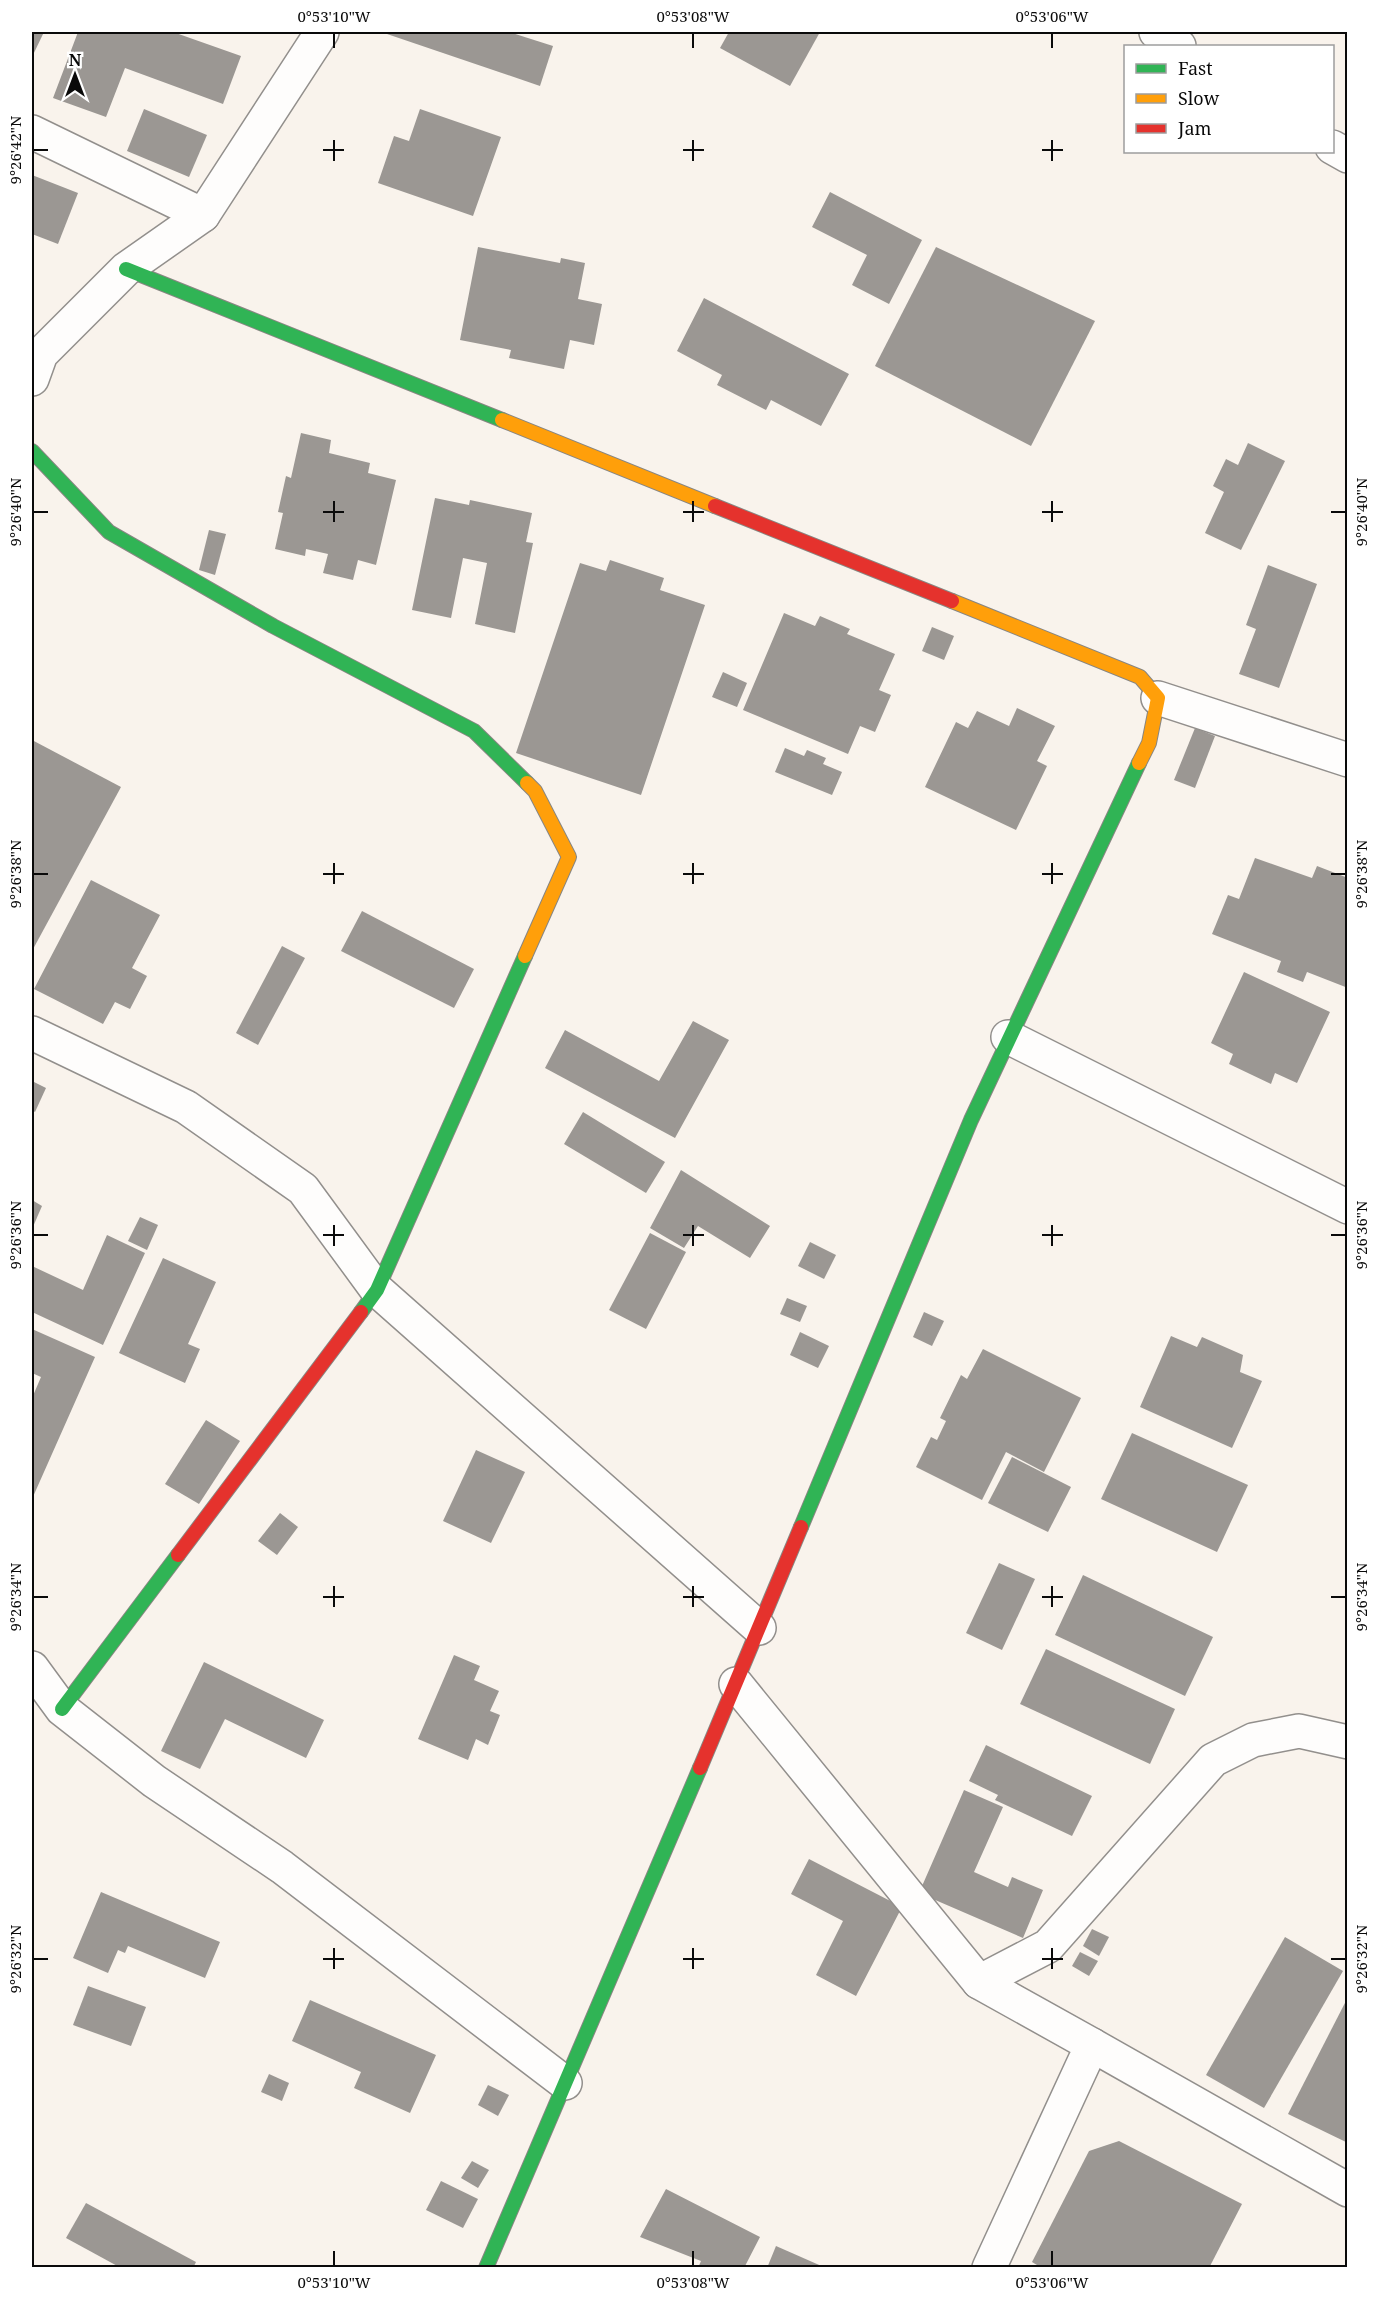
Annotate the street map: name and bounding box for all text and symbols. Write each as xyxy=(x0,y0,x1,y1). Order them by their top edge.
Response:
text: 0°53'10"W xyxy=(297,6,371,26)
text: 0°53'08"W xyxy=(656,6,730,26)
text: 0°53'06"W xyxy=(1015,6,1089,26)
north arrow xyxy=(45,45,105,105)
legend xyxy=(1124,45,1334,153)
text: N xyxy=(69,49,82,71)
text: Fast xyxy=(1178,56,1213,80)
text: Slow xyxy=(1178,86,1220,110)
text: 9°26'42"N xyxy=(5,115,25,184)
text: Jam xyxy=(1177,116,1212,140)
text: 9°26'40"N xyxy=(5,477,25,546)
text: 9°26'40"N xyxy=(1351,477,1371,546)
text: 9°26'38"N xyxy=(5,839,25,908)
text: 9°26'38"N xyxy=(1351,839,1371,908)
text: 9°26'36"N xyxy=(5,1200,25,1269)
text: 9°26'36"N xyxy=(1351,1200,1371,1269)
text: 9°26'34"N xyxy=(5,1562,25,1631)
text: 9°26'34"N xyxy=(1351,1562,1371,1631)
text: 9°26'32"N xyxy=(5,1924,25,1993)
text: 9°26'32"N xyxy=(1351,1924,1371,1993)
text: 0°53'10"W xyxy=(297,2272,371,2292)
text: 0°53'08"W xyxy=(656,2272,730,2292)
text: 0°53'06"W xyxy=(1015,2272,1089,2292)

